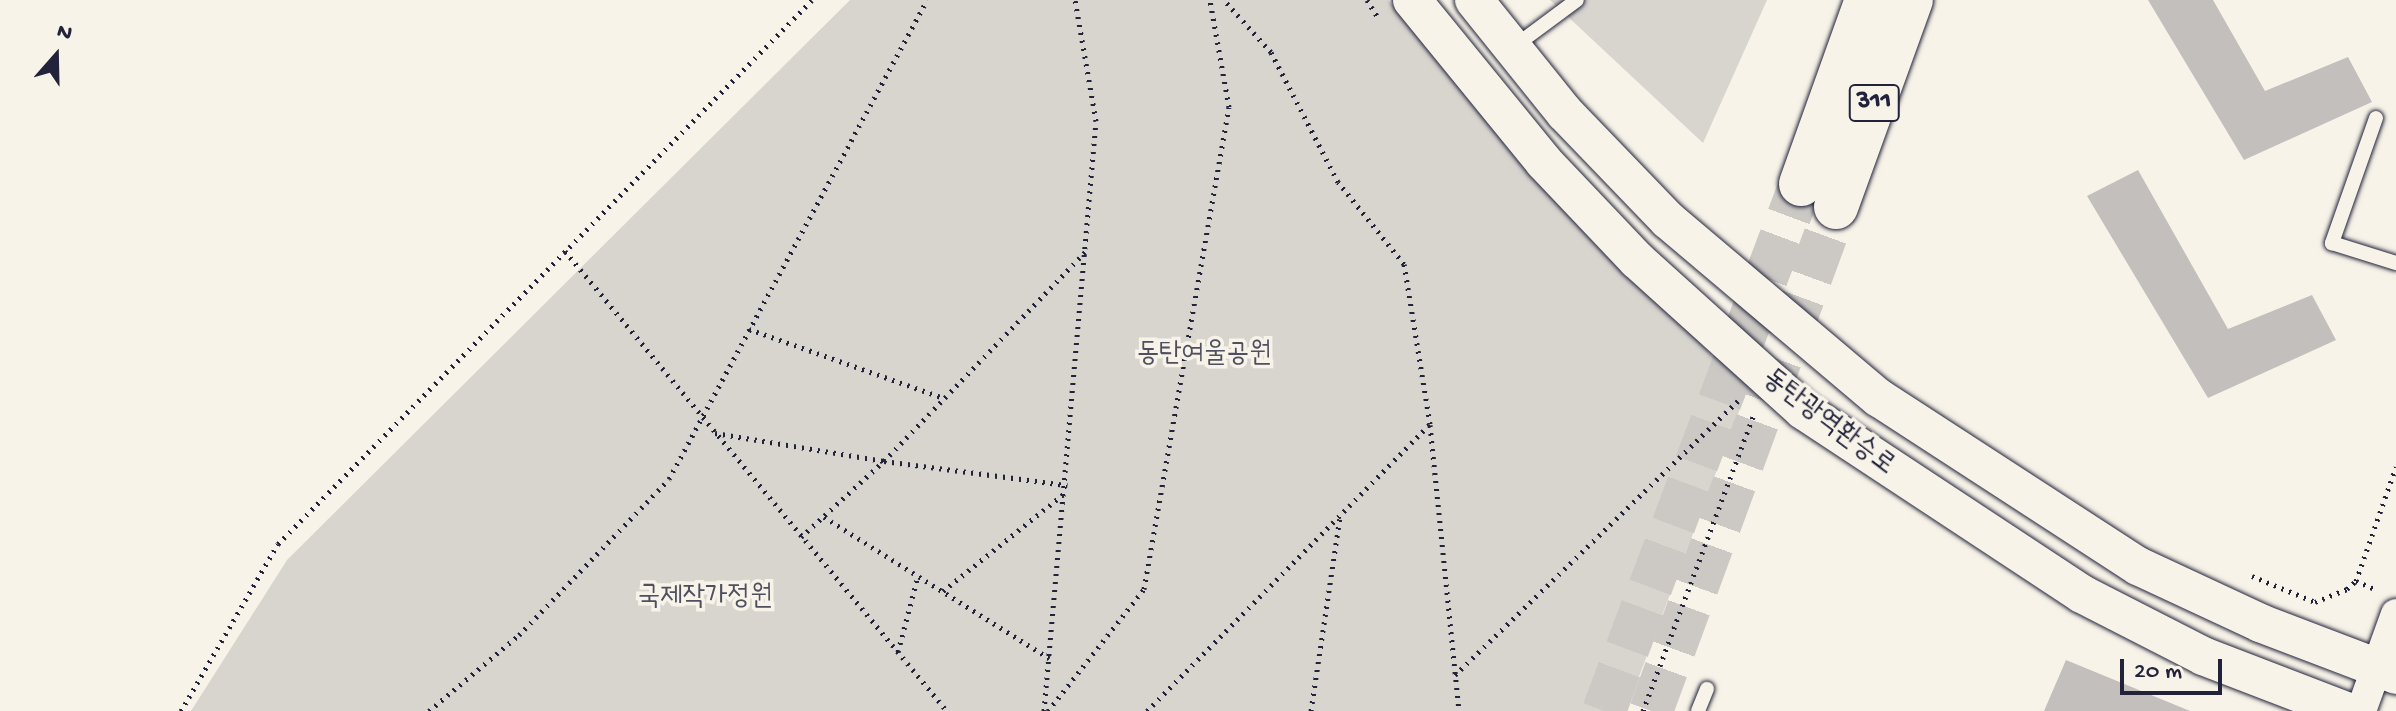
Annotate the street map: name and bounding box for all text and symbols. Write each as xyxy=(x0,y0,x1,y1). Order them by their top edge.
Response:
north arrow xyxy=(16,16,96,96)
text: N xyxy=(53,19,75,48)
road number: 311 xyxy=(1848,81,1900,125)
park label: 동탄여울공원 xyxy=(1136,338,1272,372)
street label: 동탄광역환승로 xyxy=(1755,362,1901,484)
park label: 국제작가정원 xyxy=(637,581,773,615)
scale bar xyxy=(2124,643,2226,693)
text: 20 m xyxy=(2134,658,2182,687)

